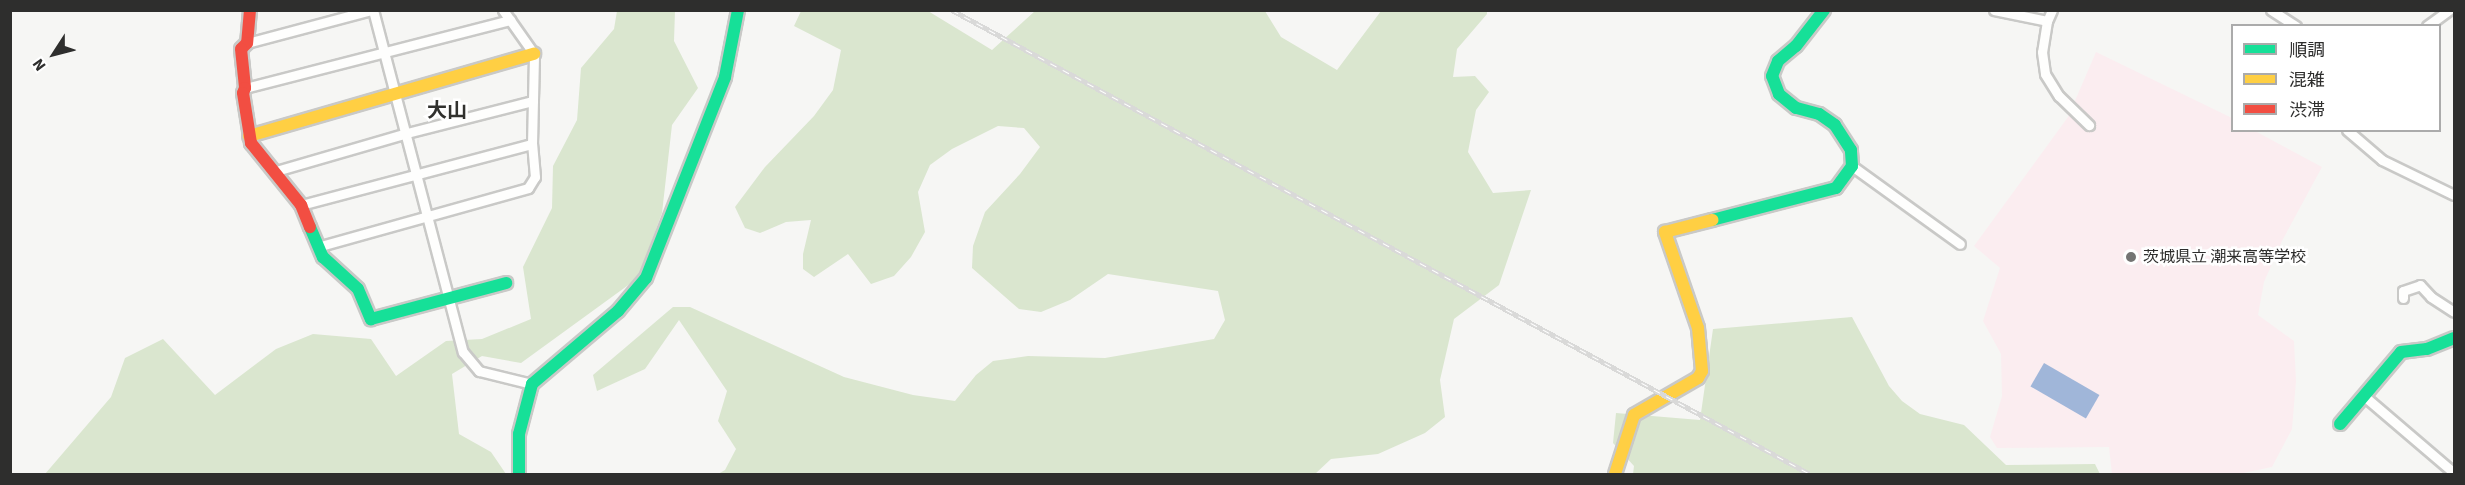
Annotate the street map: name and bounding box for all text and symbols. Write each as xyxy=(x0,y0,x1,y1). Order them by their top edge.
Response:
north arrow xyxy=(24,24,84,84)
legend xyxy=(2231,24,2441,132)
text: 順調 xyxy=(2289,38,2325,63)
text: N xyxy=(27,54,51,75)
text: 混雑 xyxy=(2289,68,2325,93)
text: 渋滞 xyxy=(2289,98,2325,123)
district label: 大山 xyxy=(427,99,467,123)
place label: 茨城県立 潮来高等学校 xyxy=(2143,247,2306,267)
marker: 茨城県立 潮来高等学校 xyxy=(2124,250,2138,264)

